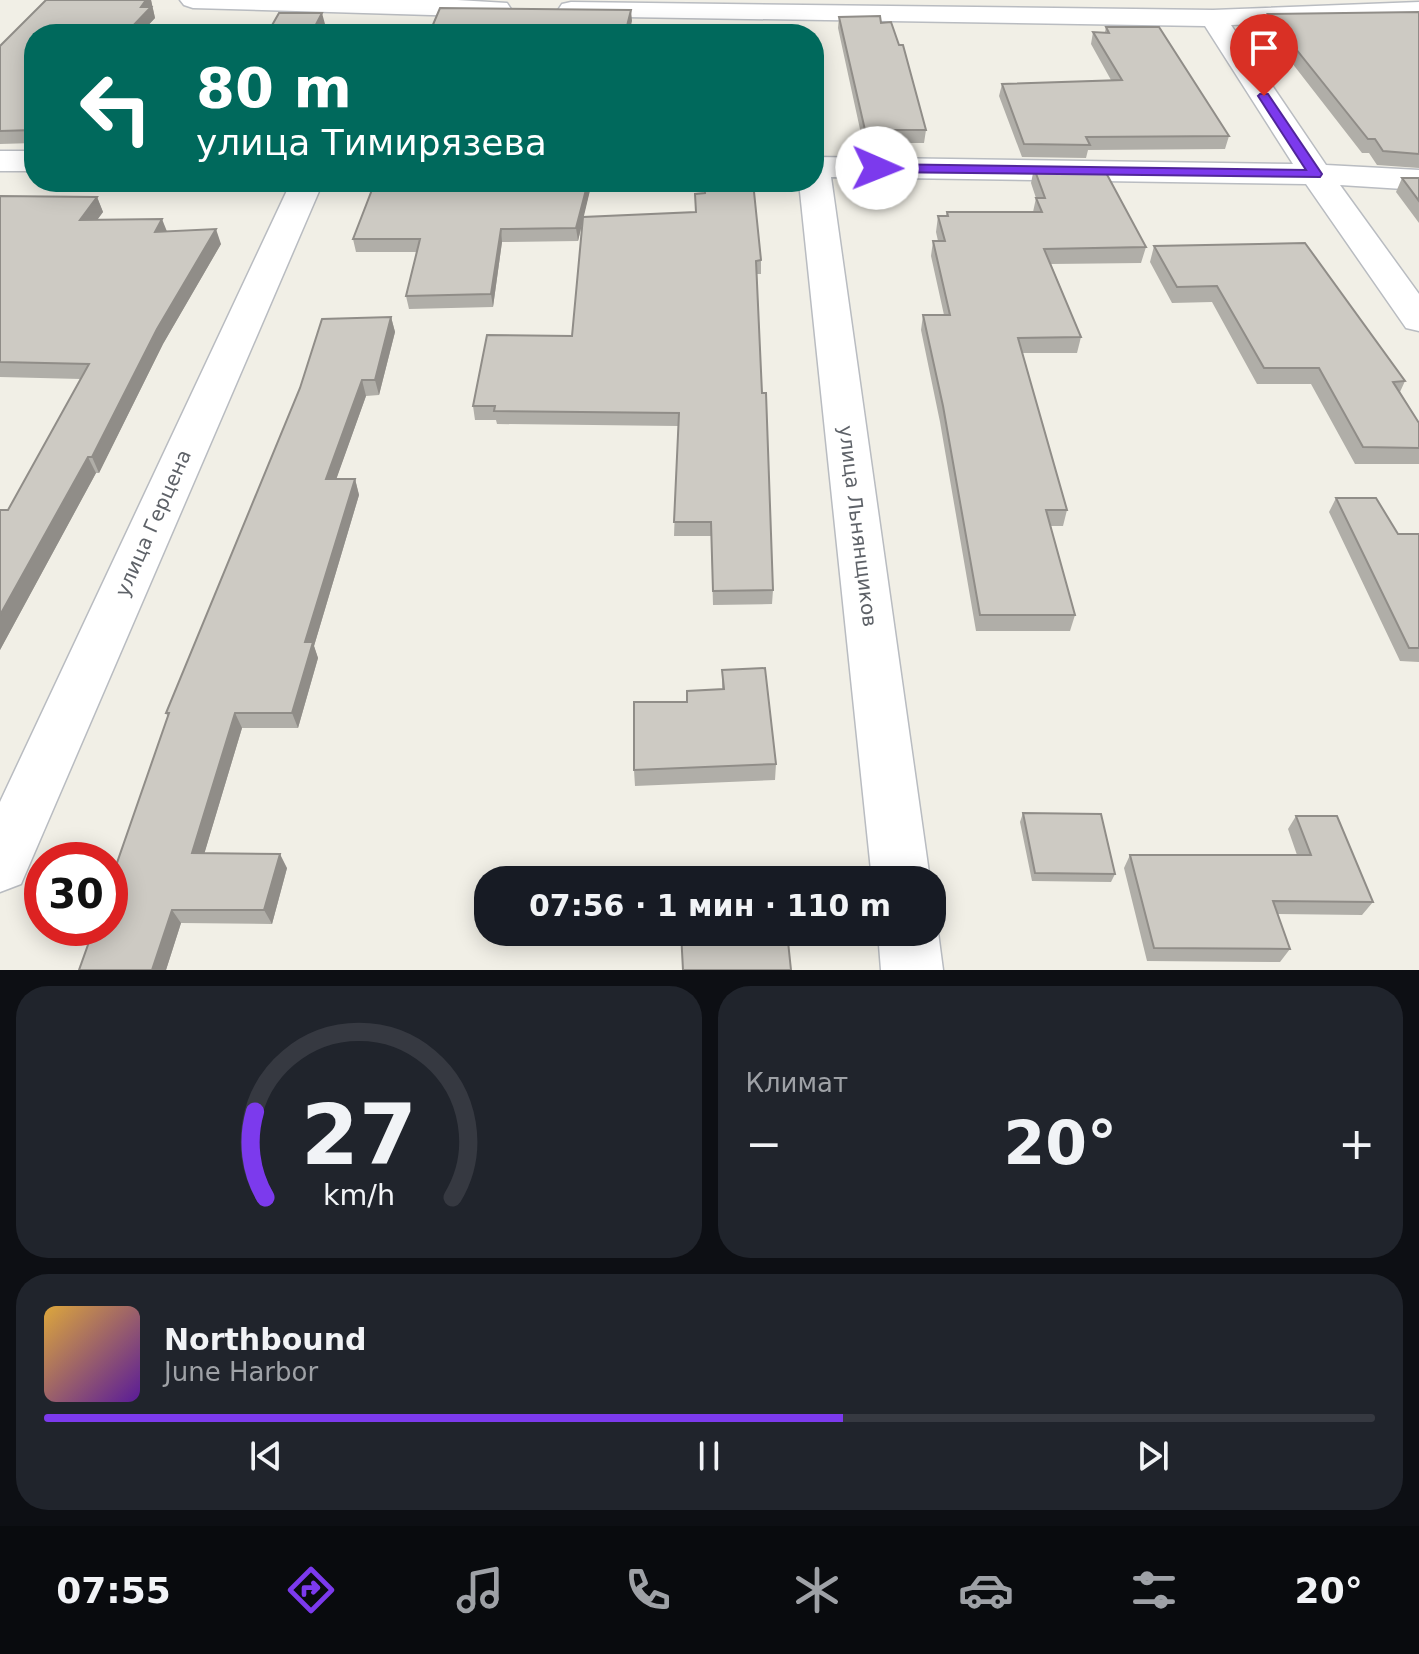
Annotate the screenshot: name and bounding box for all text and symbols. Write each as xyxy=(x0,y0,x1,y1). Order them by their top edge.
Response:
pin xyxy=(1230,14.0,1298,96)
icon: arrive xyxy=(1242,26,1286,70)
text: 80 m xyxy=(196,55,352,120)
icon: left xyxy=(64,56,168,160)
text: улица Тимирязева xyxy=(196,122,547,163)
position arrow xyxy=(835,126,919,210)
street label: улица Льнянщиков xyxy=(834,424,882,628)
street label: улица Герцена xyxy=(110,446,196,600)
speed limit sign: 30 xyxy=(24,842,128,946)
text: 07:56 · 1 мин · 110 m xyxy=(529,888,891,923)
text: Климат xyxy=(746,1068,848,1098)
text: 27 xyxy=(301,1087,417,1184)
text: 20° xyxy=(1004,1108,1117,1178)
text: − xyxy=(746,1118,782,1169)
text: + xyxy=(1338,1118,1375,1169)
text: km/h xyxy=(323,1178,395,1212)
text: Northbound xyxy=(164,1322,367,1357)
text: June Harbor xyxy=(164,1357,318,1387)
icon: previous xyxy=(244,1434,288,1478)
icon: pause xyxy=(687,1434,731,1478)
icon: next xyxy=(1131,1434,1175,1478)
icon: directions xyxy=(283,1562,339,1618)
icon: music xyxy=(452,1562,508,1618)
icon: phone xyxy=(620,1562,676,1618)
icon: climate xyxy=(789,1562,845,1618)
icon: car xyxy=(958,1562,1014,1618)
icon: filters xyxy=(1126,1562,1182,1618)
text: 07:55 xyxy=(56,1570,171,1611)
text: 20° xyxy=(1295,1570,1363,1611)

